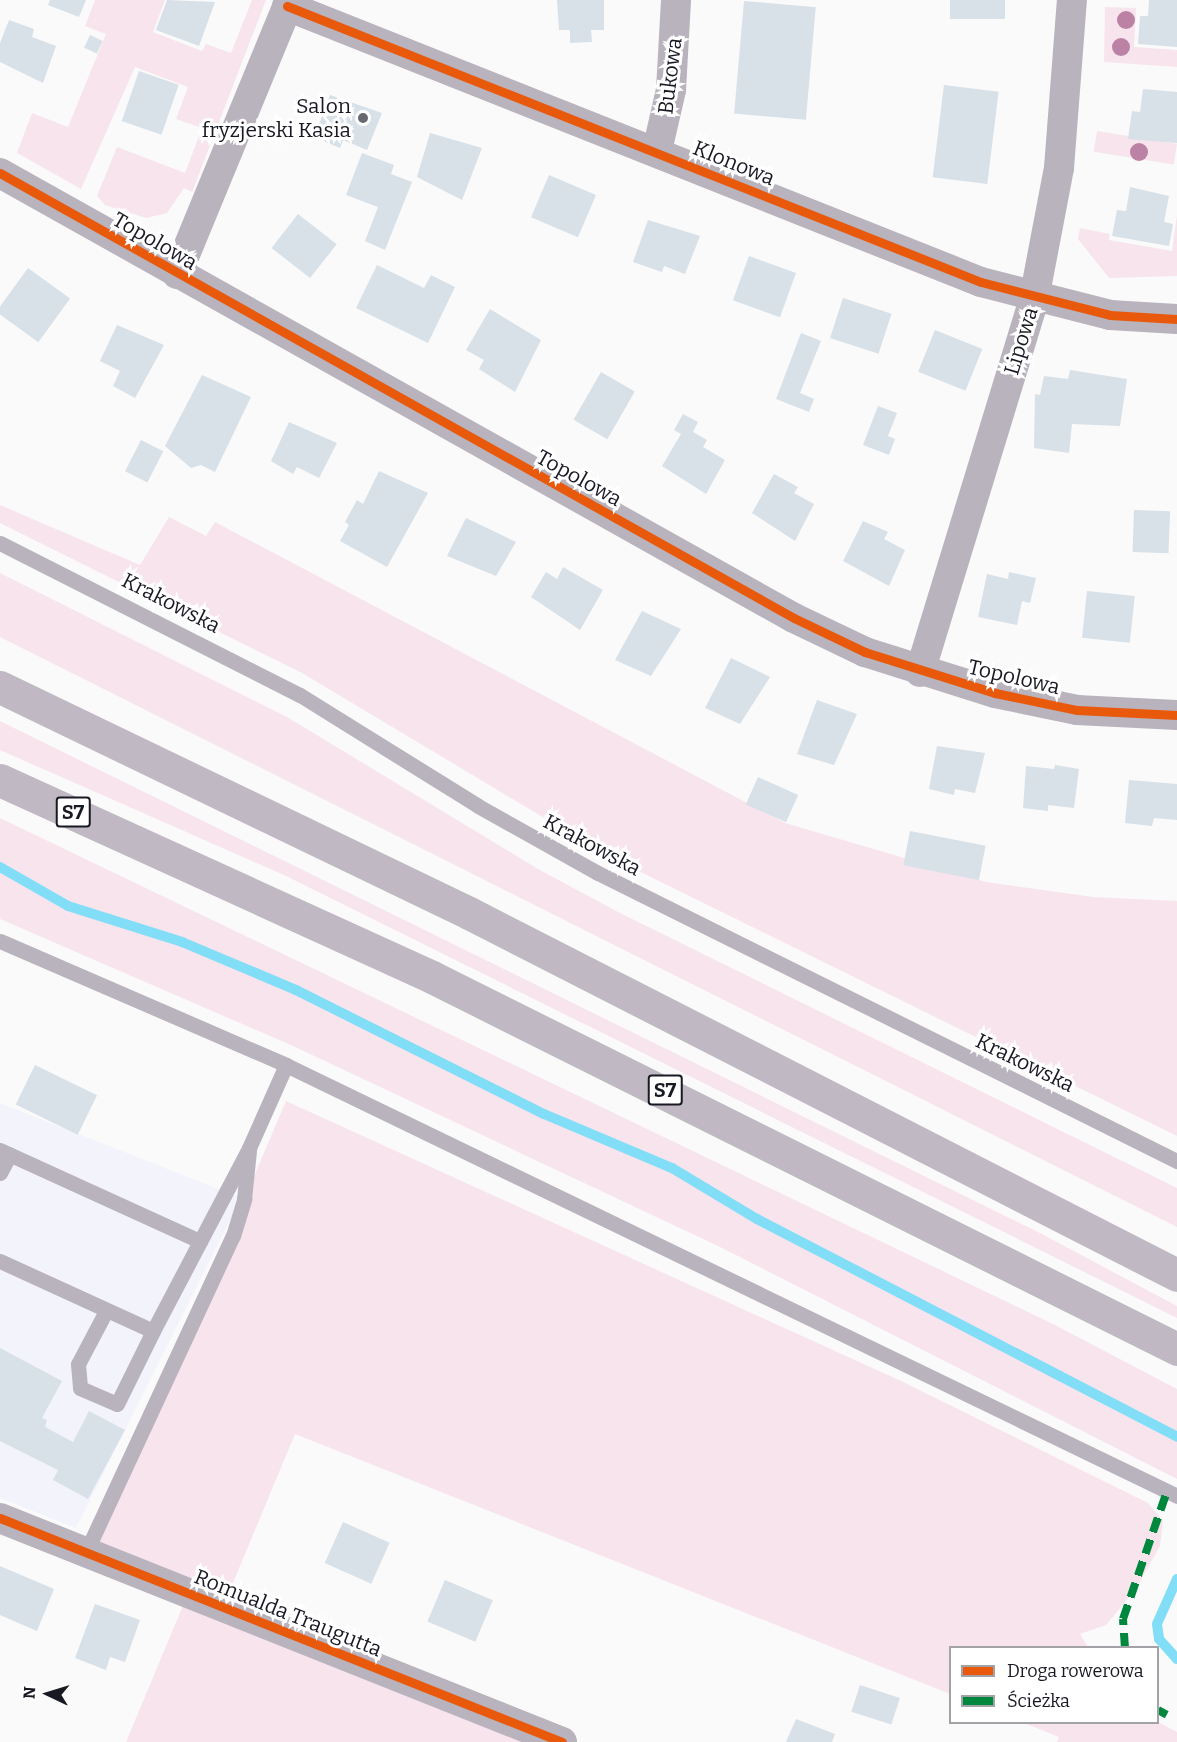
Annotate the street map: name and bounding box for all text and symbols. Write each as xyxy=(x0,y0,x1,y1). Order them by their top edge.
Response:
street label: Bukowa xyxy=(653,36,687,116)
place label: Salon fryzjerski Kasia xyxy=(202,93,351,143)
marker: Salon fryzjerski Kasia xyxy=(356,111,370,125)
street label: Klonowa xyxy=(689,135,779,191)
street label: Topolowa xyxy=(108,207,202,275)
street label: Lipowa xyxy=(999,304,1043,378)
street label: Topolowa xyxy=(532,444,626,512)
street label: Krakowska xyxy=(118,568,224,638)
street label: Topolowa xyxy=(966,654,1062,700)
road number: S7 xyxy=(55,795,91,829)
street label: Krakowska xyxy=(539,809,645,881)
street label: Krakowska xyxy=(972,1028,1078,1098)
road number: S7 xyxy=(647,1073,683,1107)
street label: Romualda Traugutta xyxy=(191,1564,385,1662)
legend xyxy=(949,1646,1159,1724)
text: Droga rowerowa xyxy=(1007,1660,1144,1682)
north arrow xyxy=(18,1664,78,1724)
text: N xyxy=(20,1686,39,1700)
text: Ścieżka xyxy=(1007,1690,1070,1712)

